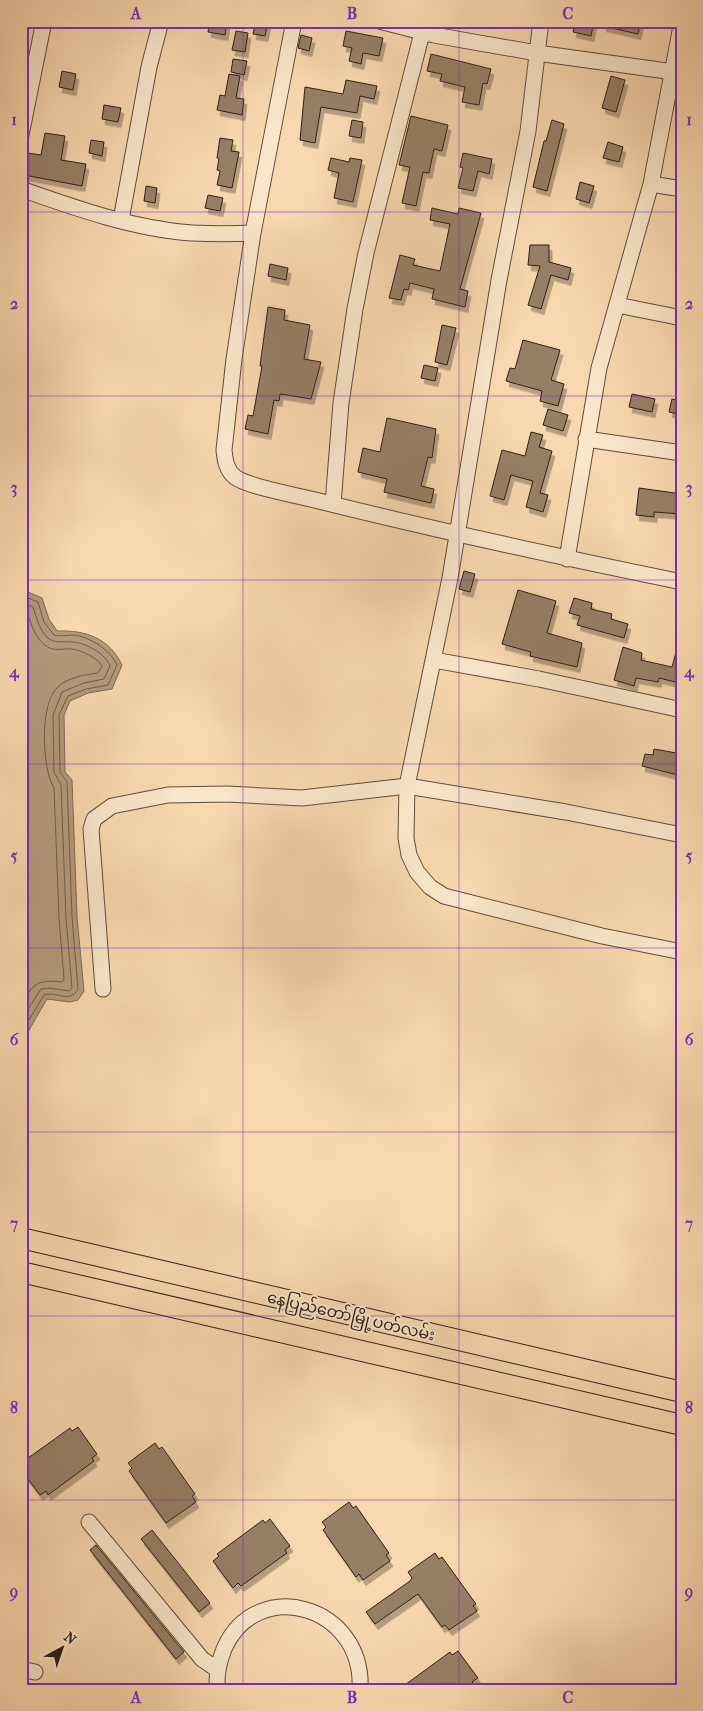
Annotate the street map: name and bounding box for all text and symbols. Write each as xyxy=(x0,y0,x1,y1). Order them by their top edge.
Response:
text: A xyxy=(130,4,142,23)
text: B xyxy=(347,4,357,23)
text: C xyxy=(563,4,574,23)
text: 1 xyxy=(11,110,17,129)
text: 1 xyxy=(686,110,692,129)
text: 2 xyxy=(10,294,18,313)
text: 2 xyxy=(685,294,693,313)
text: 3 xyxy=(11,478,17,498)
text: 3 xyxy=(686,478,692,498)
text: 4 xyxy=(8,662,20,682)
text: 4 xyxy=(683,662,695,682)
text: 5 xyxy=(11,846,18,865)
text: 5 xyxy=(686,846,693,865)
text: 6 xyxy=(10,1030,19,1049)
text: 6 xyxy=(685,1030,694,1049)
text: 7 xyxy=(9,1214,18,1233)
text: 7 xyxy=(684,1214,693,1233)
street label: နေပြည်တော်မြို့ပတ်လမ်း xyxy=(264,1285,437,1348)
text: 8 xyxy=(10,1398,18,1417)
text: 8 xyxy=(685,1398,693,1417)
text: 9 xyxy=(9,1582,18,1602)
text: 9 xyxy=(684,1582,693,1602)
north arrow xyxy=(38,1624,88,1674)
text: N xyxy=(61,1628,80,1649)
text: A xyxy=(130,1688,142,1707)
text: B xyxy=(347,1688,357,1707)
text: C xyxy=(563,1688,574,1707)

